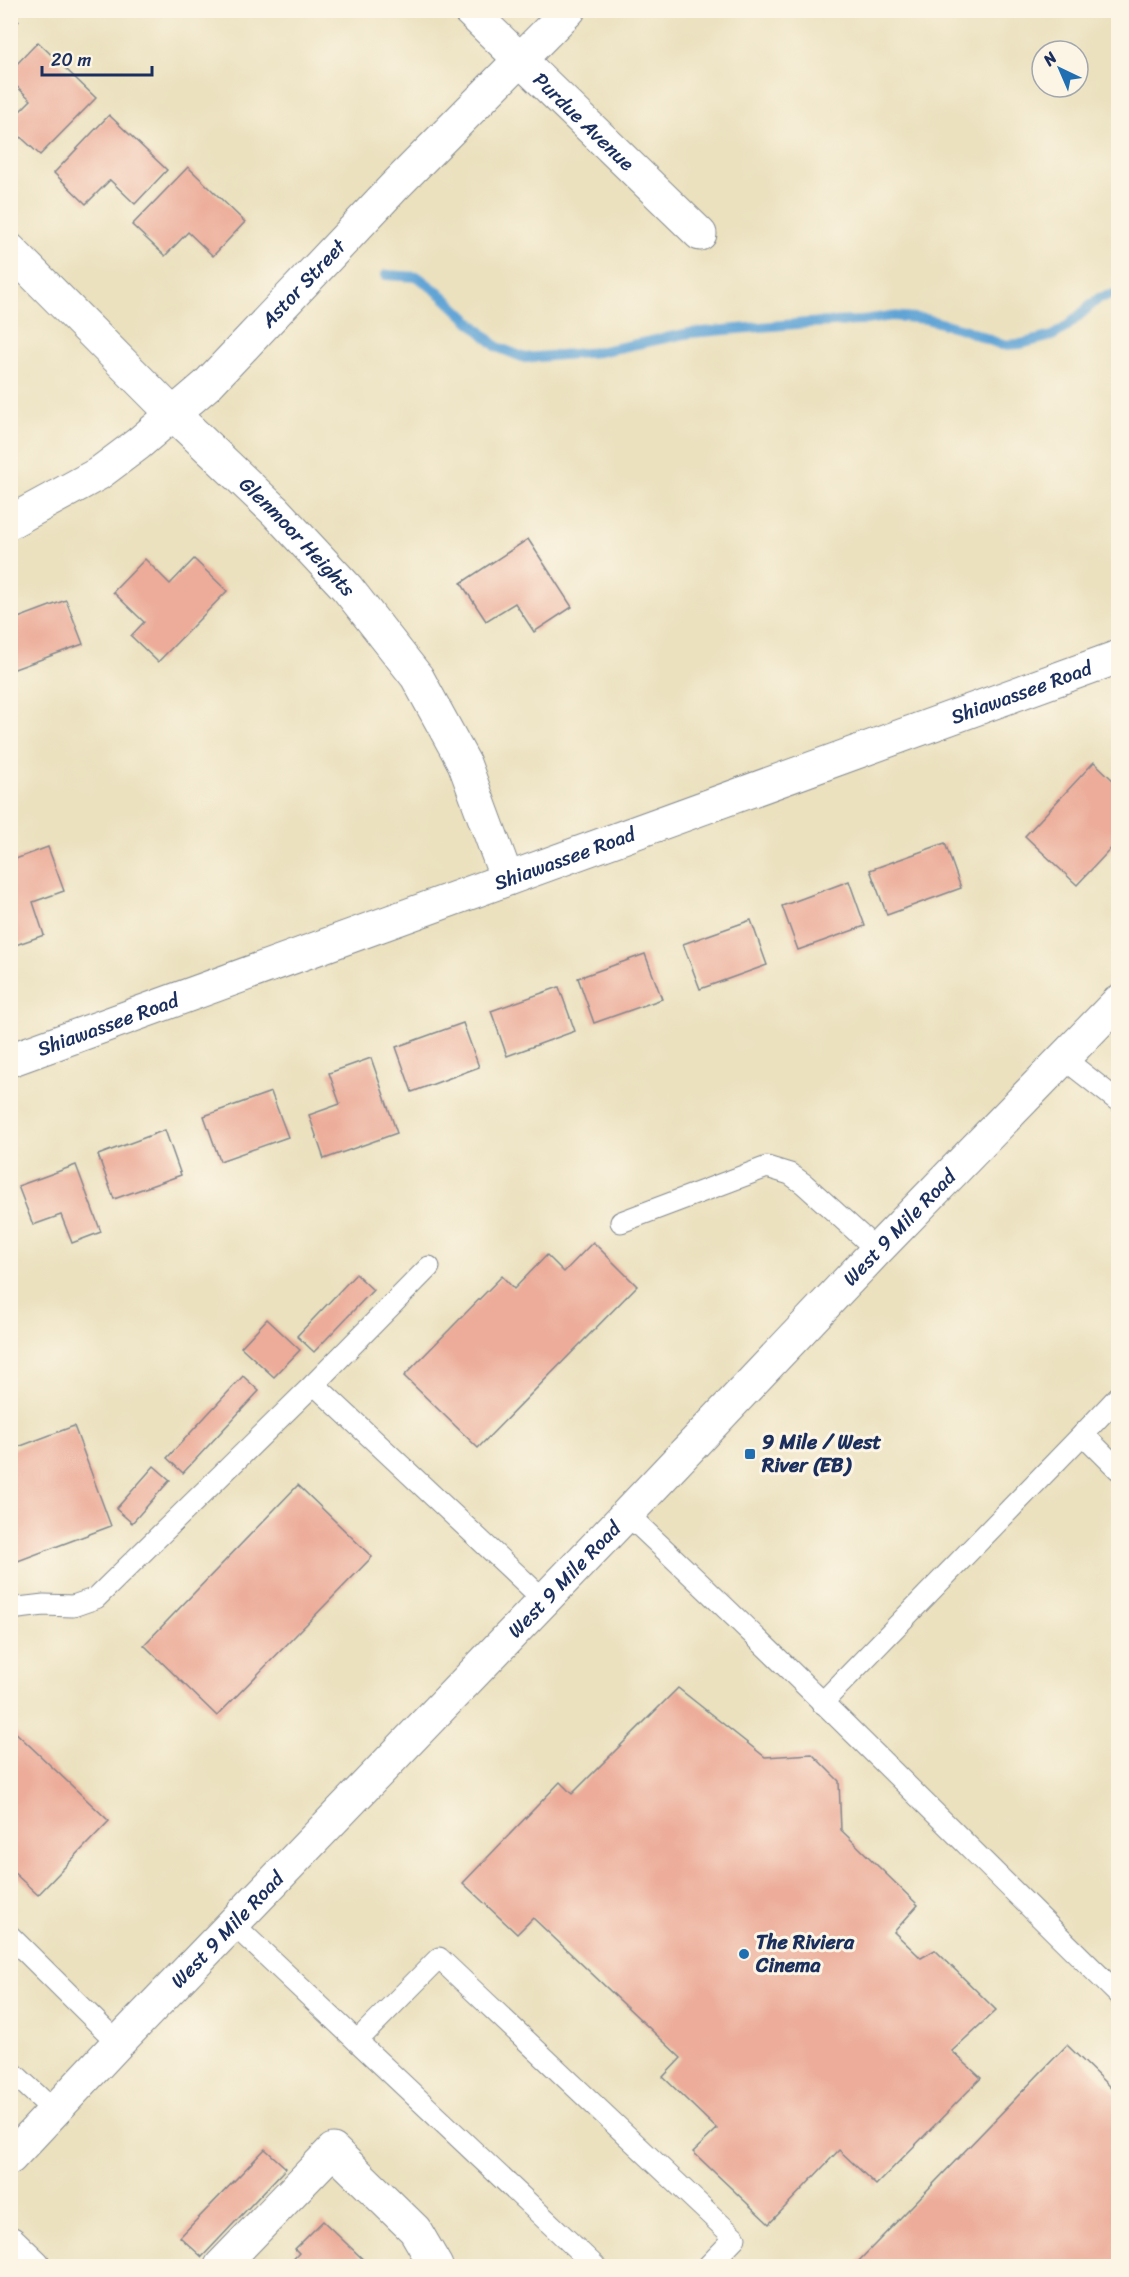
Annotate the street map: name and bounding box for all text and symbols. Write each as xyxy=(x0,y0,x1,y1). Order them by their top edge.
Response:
scale bar xyxy=(42,39,152,77)
north arrow xyxy=(1030,39,1090,99)
text: 20 m xyxy=(51,44,91,76)
text: N xyxy=(1035,44,1065,74)
street label: Purdue Avenue xyxy=(524,64,643,180)
street label: Astor Street xyxy=(252,230,355,337)
street label: Glenmoor Heights xyxy=(230,468,365,605)
street label: Shiawassee Road xyxy=(946,650,1098,734)
street label: Shiawassee Road xyxy=(489,817,642,901)
street label: Shiawassee Road xyxy=(32,983,185,1067)
street label: West 9 Mile Road xyxy=(834,1160,966,1295)
place label: 9 Mile / West River (EB) xyxy=(761,1425,882,1483)
marker: 9 Mile / West River (EB) xyxy=(743,1447,757,1461)
street label: West 9 Mile Road xyxy=(499,1512,631,1647)
street label: West 9 Mile Road xyxy=(162,1862,294,1997)
place label: The Riviera Cinema xyxy=(755,1925,855,1983)
marker: The Riviera Cinema xyxy=(737,1947,751,1961)

